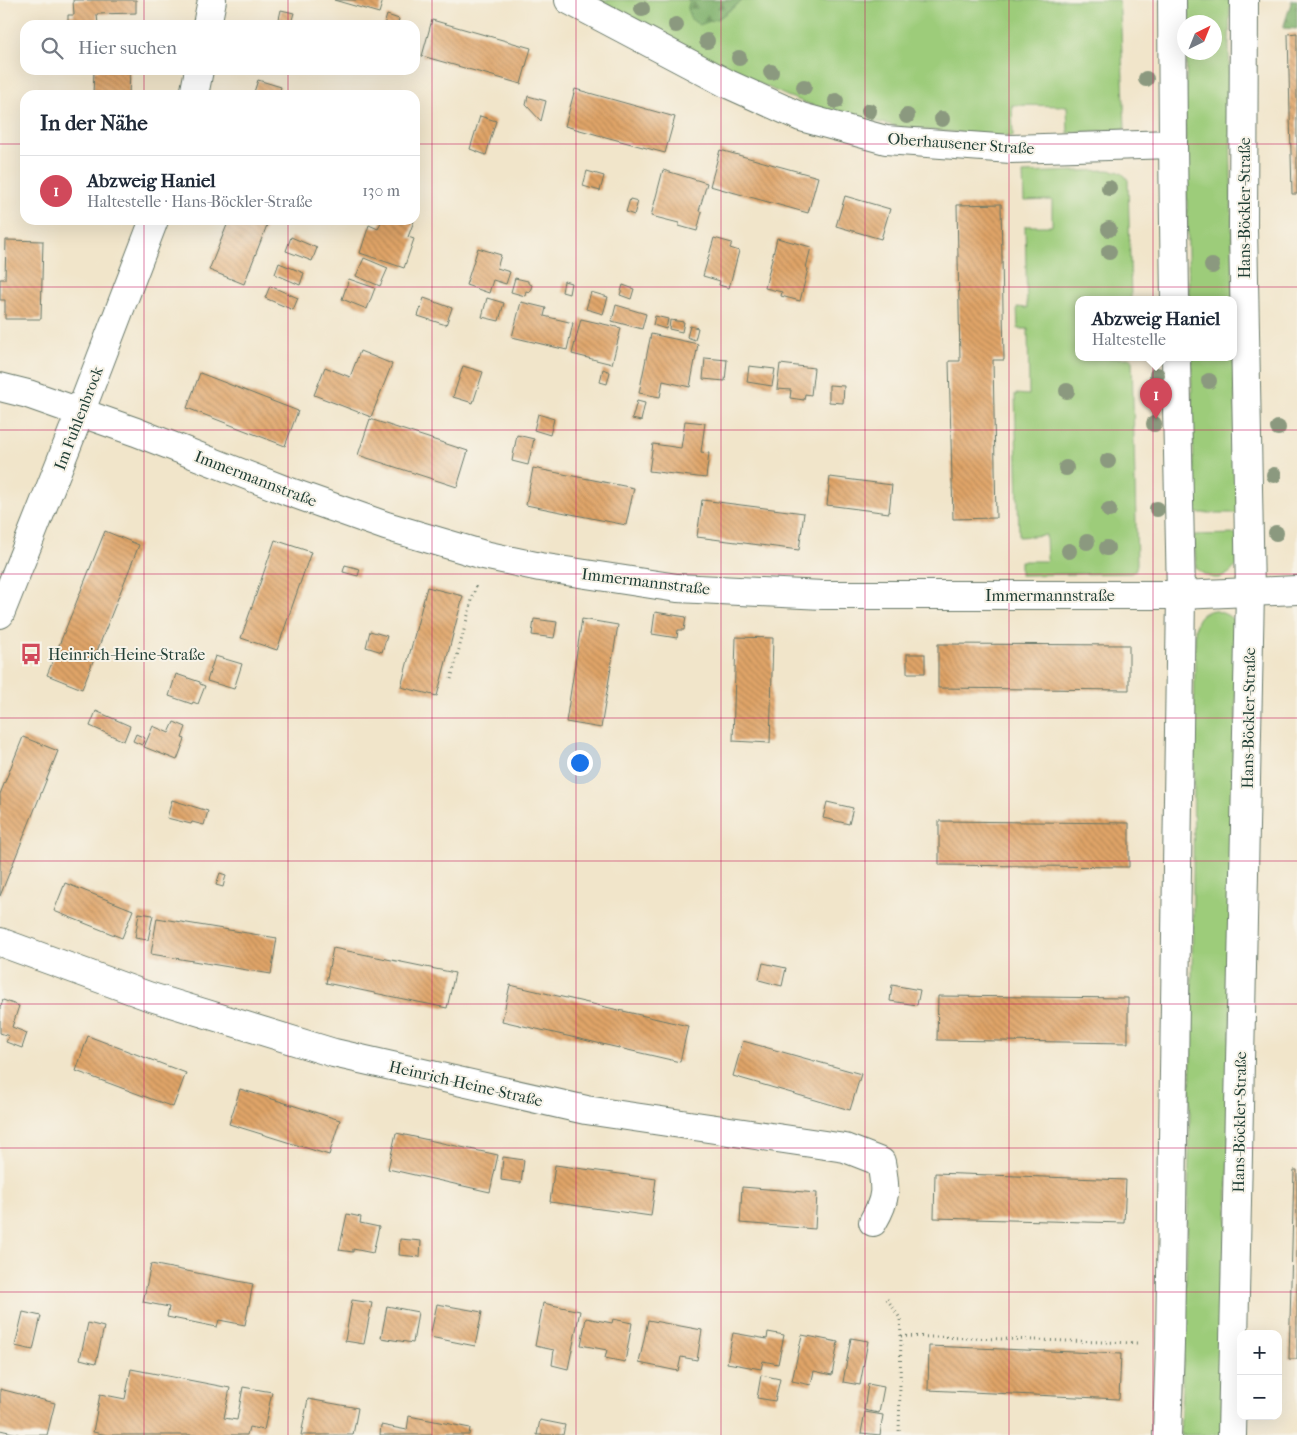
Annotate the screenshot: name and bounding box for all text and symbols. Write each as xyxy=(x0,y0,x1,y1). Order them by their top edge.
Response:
north arrow xyxy=(1177,15,1222,60)
search box xyxy=(20,20,420,75)
icon: search xyxy=(38,34,66,62)
text: Hier suchen xyxy=(78,37,177,59)
text: In der Nähe xyxy=(40,111,148,135)
street label: Oberhausener Straße xyxy=(887,129,1035,158)
street label: Hans-Böckler-Straße xyxy=(1235,137,1254,279)
text: Abzweig Haniel xyxy=(87,170,216,192)
text: 1 xyxy=(53,181,59,200)
text: 130 m xyxy=(362,181,400,200)
text: Haltestelle · Hans-Böckler-Straße xyxy=(87,192,312,211)
popup xyxy=(1075,296,1237,361)
text: Abzweig Haniel xyxy=(1092,308,1220,330)
text: Haltestelle xyxy=(1092,330,1166,349)
street label: Im Fuhlenbrock xyxy=(50,363,107,473)
pin: 1 xyxy=(1140,378,1172,419)
street label: Immermannstraße xyxy=(192,446,320,511)
street label: Immermannstraße xyxy=(581,564,711,599)
street label: Immermannstraße xyxy=(985,586,1115,605)
bus stop icon: Heinrich-Heine-Straße xyxy=(18,641,44,667)
place label: Heinrich-Heine-Straße xyxy=(48,645,205,664)
street label: Hans-Böckler-Straße xyxy=(1238,647,1259,789)
your location xyxy=(567,750,593,776)
street label: Hans-Böckler-Straße xyxy=(1229,1051,1250,1193)
street label: Heinrich-Heine-Straße xyxy=(387,1057,545,1110)
map controls xyxy=(1237,1330,1282,1420)
button: + xyxy=(1237,1330,1282,1375)
button: − xyxy=(1237,1375,1282,1420)

